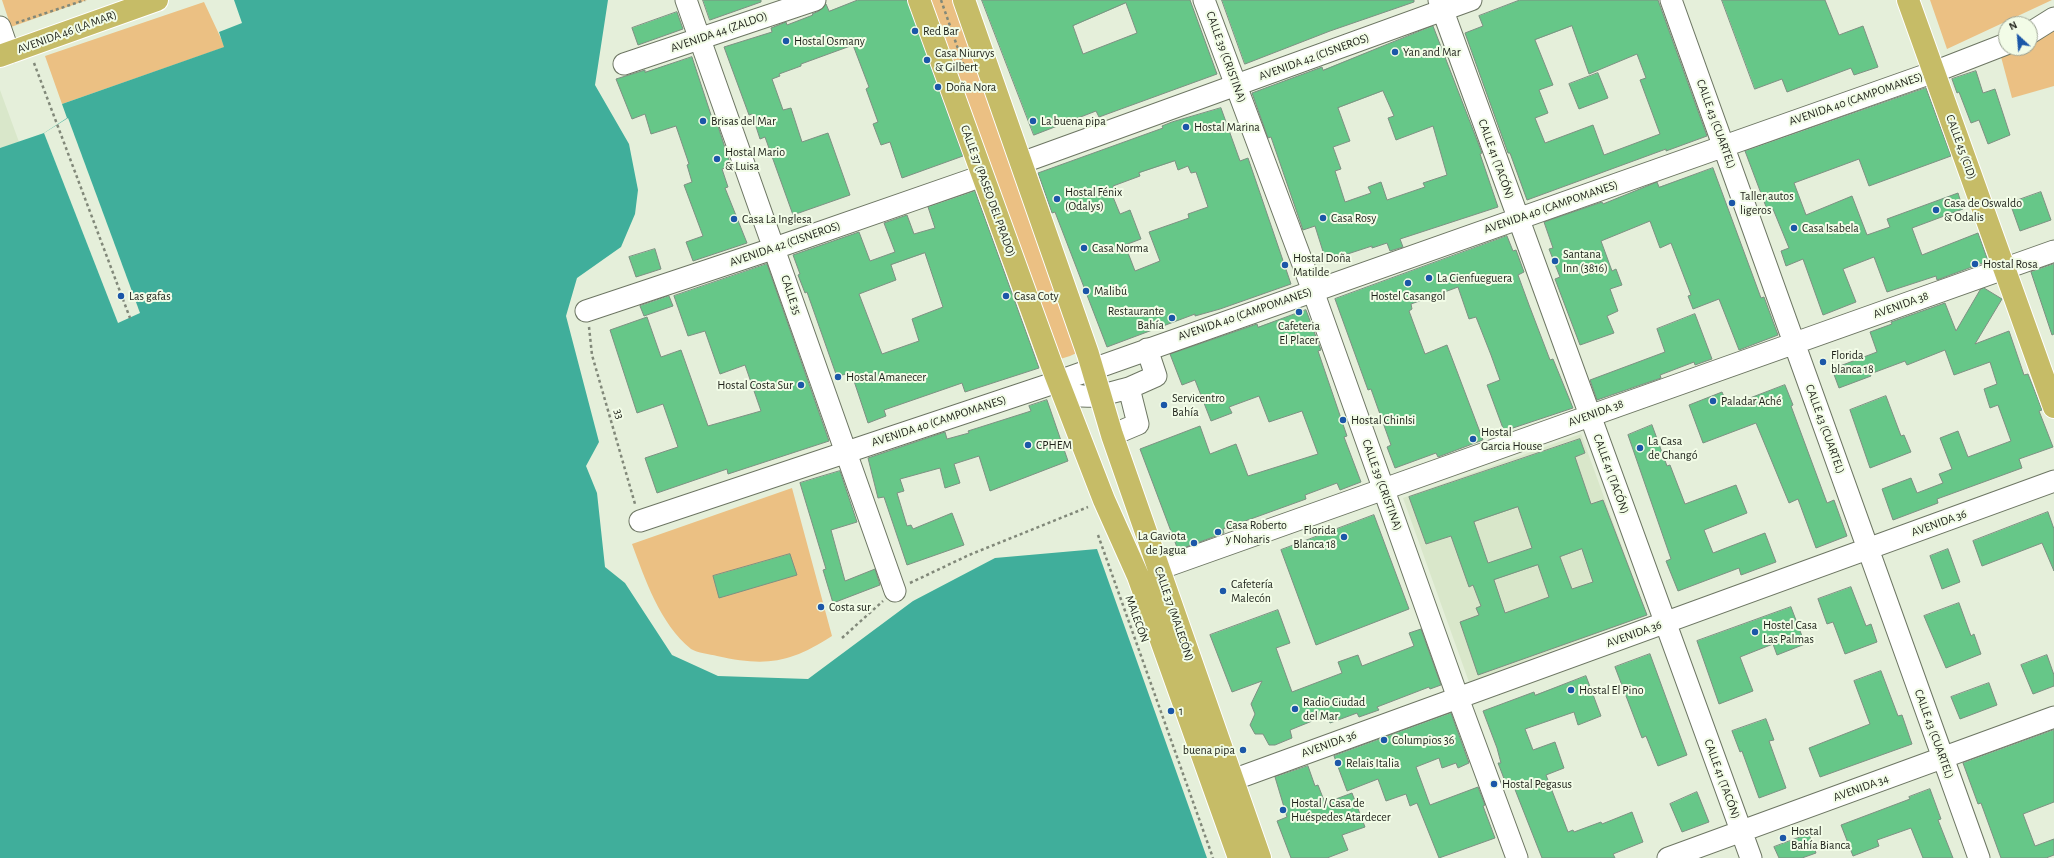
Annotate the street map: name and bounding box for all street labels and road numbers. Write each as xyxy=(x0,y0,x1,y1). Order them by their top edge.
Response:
street label: AVENIDA 46 (LA MAR) xyxy=(15,7,119,57)
street label: AVENIDA 44 (ZALDO) xyxy=(669,9,769,55)
street label: CALLE 39 (CRISTINA) xyxy=(1203,9,1249,105)
street label: AVENIDA 42 (CISNEROS) xyxy=(1257,30,1371,84)
street label: AVENIDA 40 (CAMPOMANES) xyxy=(1787,69,1925,129)
street label: CALLE 43 (CUARTEL) xyxy=(1693,77,1739,171)
street label: CALLE 45 (CID) xyxy=(1943,113,1979,181)
street label: CALLE 41 (TACÓN) xyxy=(1475,117,1517,201)
street label: CALLE 37 (PASEO DEL PRADO) xyxy=(957,123,1019,259)
street label: AVENIDA 40 (CAMPOMANES) xyxy=(1482,177,1620,237)
street label: AVENIDA 42 (CISNEROS) xyxy=(728,218,842,270)
street label: CALLE 35 xyxy=(778,273,804,317)
street label: AVENIDA 40 (CAMPOMANES) xyxy=(1176,284,1314,344)
street label: AVENIDA 38 xyxy=(1871,288,1931,322)
street label: CALLE 43 (CUARTEL) xyxy=(1802,382,1848,476)
street label: AVENIDA 40 (CAMPOMANES) xyxy=(870,392,1008,450)
street label: AVENIDA 38 xyxy=(1566,396,1626,430)
street label: 33 xyxy=(611,407,627,421)
street label: CALLE 41 (TACÓN) xyxy=(1590,432,1632,516)
street label: CALLE 39 (CRISTINA) xyxy=(1359,437,1405,533)
street label: AVENIDA 36 xyxy=(1909,506,1969,540)
street label: CALLE 37 (MALECÓN) xyxy=(1151,565,1197,663)
street label: MALECÓN xyxy=(1122,593,1152,645)
street label: AVENIDA 36 xyxy=(1604,617,1664,651)
street label: CALLE 43 (CUARTEL) xyxy=(1911,687,1957,781)
street label: AVENIDA 36 xyxy=(1299,727,1359,761)
street label: CALLE 41 (TACÓN) xyxy=(1701,737,1743,821)
street label: AVENIDA 34 xyxy=(1831,771,1891,805)

